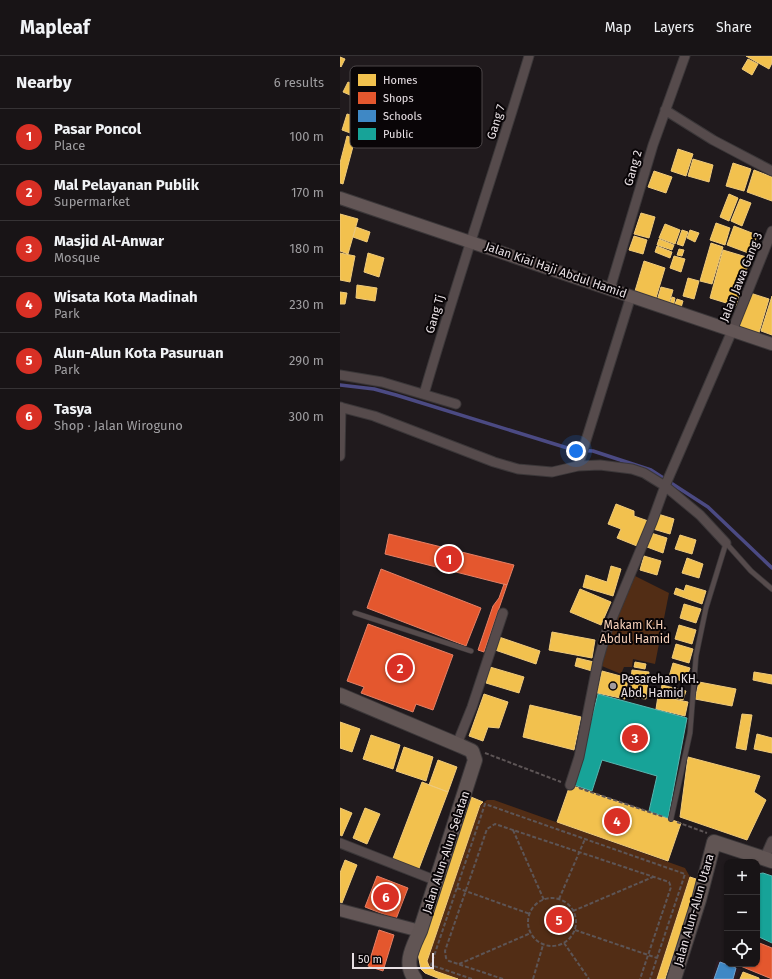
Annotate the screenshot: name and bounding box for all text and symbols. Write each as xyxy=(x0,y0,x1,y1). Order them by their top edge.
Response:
text: Mapleaf xyxy=(20,16,90,39)
text: Map xyxy=(605,19,631,36)
text: Layers xyxy=(653,19,694,36)
text: Share xyxy=(716,19,752,36)
legend xyxy=(350,66,482,148)
text: Nearby xyxy=(16,72,71,93)
text: Homes xyxy=(383,74,417,87)
text: 6 results xyxy=(274,75,324,90)
text: Shops xyxy=(383,92,414,105)
street label: Gang 7 xyxy=(484,103,508,141)
text: Schools xyxy=(383,110,422,123)
text: Pasar Poncol xyxy=(54,120,141,138)
text: Public xyxy=(383,128,414,141)
text: 1 xyxy=(26,129,32,144)
text: 100 m xyxy=(289,129,324,144)
text: Place xyxy=(54,138,85,153)
street label: Gang 2 xyxy=(621,148,645,187)
text: Mal Pelayanan Publik xyxy=(54,176,199,194)
text: 2 xyxy=(26,185,32,200)
text: 170 m xyxy=(291,185,324,200)
text: Supermarket xyxy=(54,194,130,209)
street label: Jalan Jawa Gang 3 xyxy=(717,230,765,324)
text: Masjid Al-Anwar xyxy=(54,232,164,250)
street label: Jalan Kiai Haji Abdul Hamid xyxy=(483,239,629,301)
text: 3 xyxy=(26,241,32,256)
text: 180 m xyxy=(289,241,324,256)
text: Mosque xyxy=(54,250,100,265)
text: Wisata Kota Madinah xyxy=(54,288,198,306)
street label: Gang Tj xyxy=(423,293,447,335)
text: 4 xyxy=(25,297,33,312)
text: 230 m xyxy=(289,297,324,312)
text: Park xyxy=(54,306,80,321)
text: Alun-Alun Kota Pasuruan xyxy=(54,344,224,362)
text: 5 xyxy=(26,353,32,368)
text: 290 m xyxy=(289,353,324,368)
text: Park xyxy=(54,362,80,377)
text: Tasya xyxy=(54,400,92,418)
text: 6 xyxy=(25,409,33,424)
text: 300 m xyxy=(288,409,324,424)
text: Shop · Jalan Wiroguno xyxy=(54,418,183,433)
your location xyxy=(566,441,586,461)
pin: 1 xyxy=(436,544,462,574)
park label: Makam K.H. Abdul Hamid xyxy=(600,618,670,646)
pin: 2 xyxy=(387,653,413,683)
place label: Pesarehan KH. Abd. Hamid xyxy=(621,672,699,700)
marker: Pesarehan KH. Abd. Hamid xyxy=(608,681,618,691)
pin: 3 xyxy=(622,723,648,753)
street label: Jalan Alun-Alun Selatan xyxy=(420,789,472,915)
pin: 4 xyxy=(604,806,630,836)
street label: Jalan Alun-Alun Utara xyxy=(671,852,717,968)
map controls xyxy=(724,859,760,967)
button: + xyxy=(724,859,760,895)
pin: 6 xyxy=(373,882,399,912)
button: − xyxy=(724,895,760,931)
pin: 5 xyxy=(546,905,572,935)
button: locate xyxy=(724,931,760,967)
scale bar xyxy=(352,951,434,970)
text: 50 m xyxy=(358,953,382,966)

